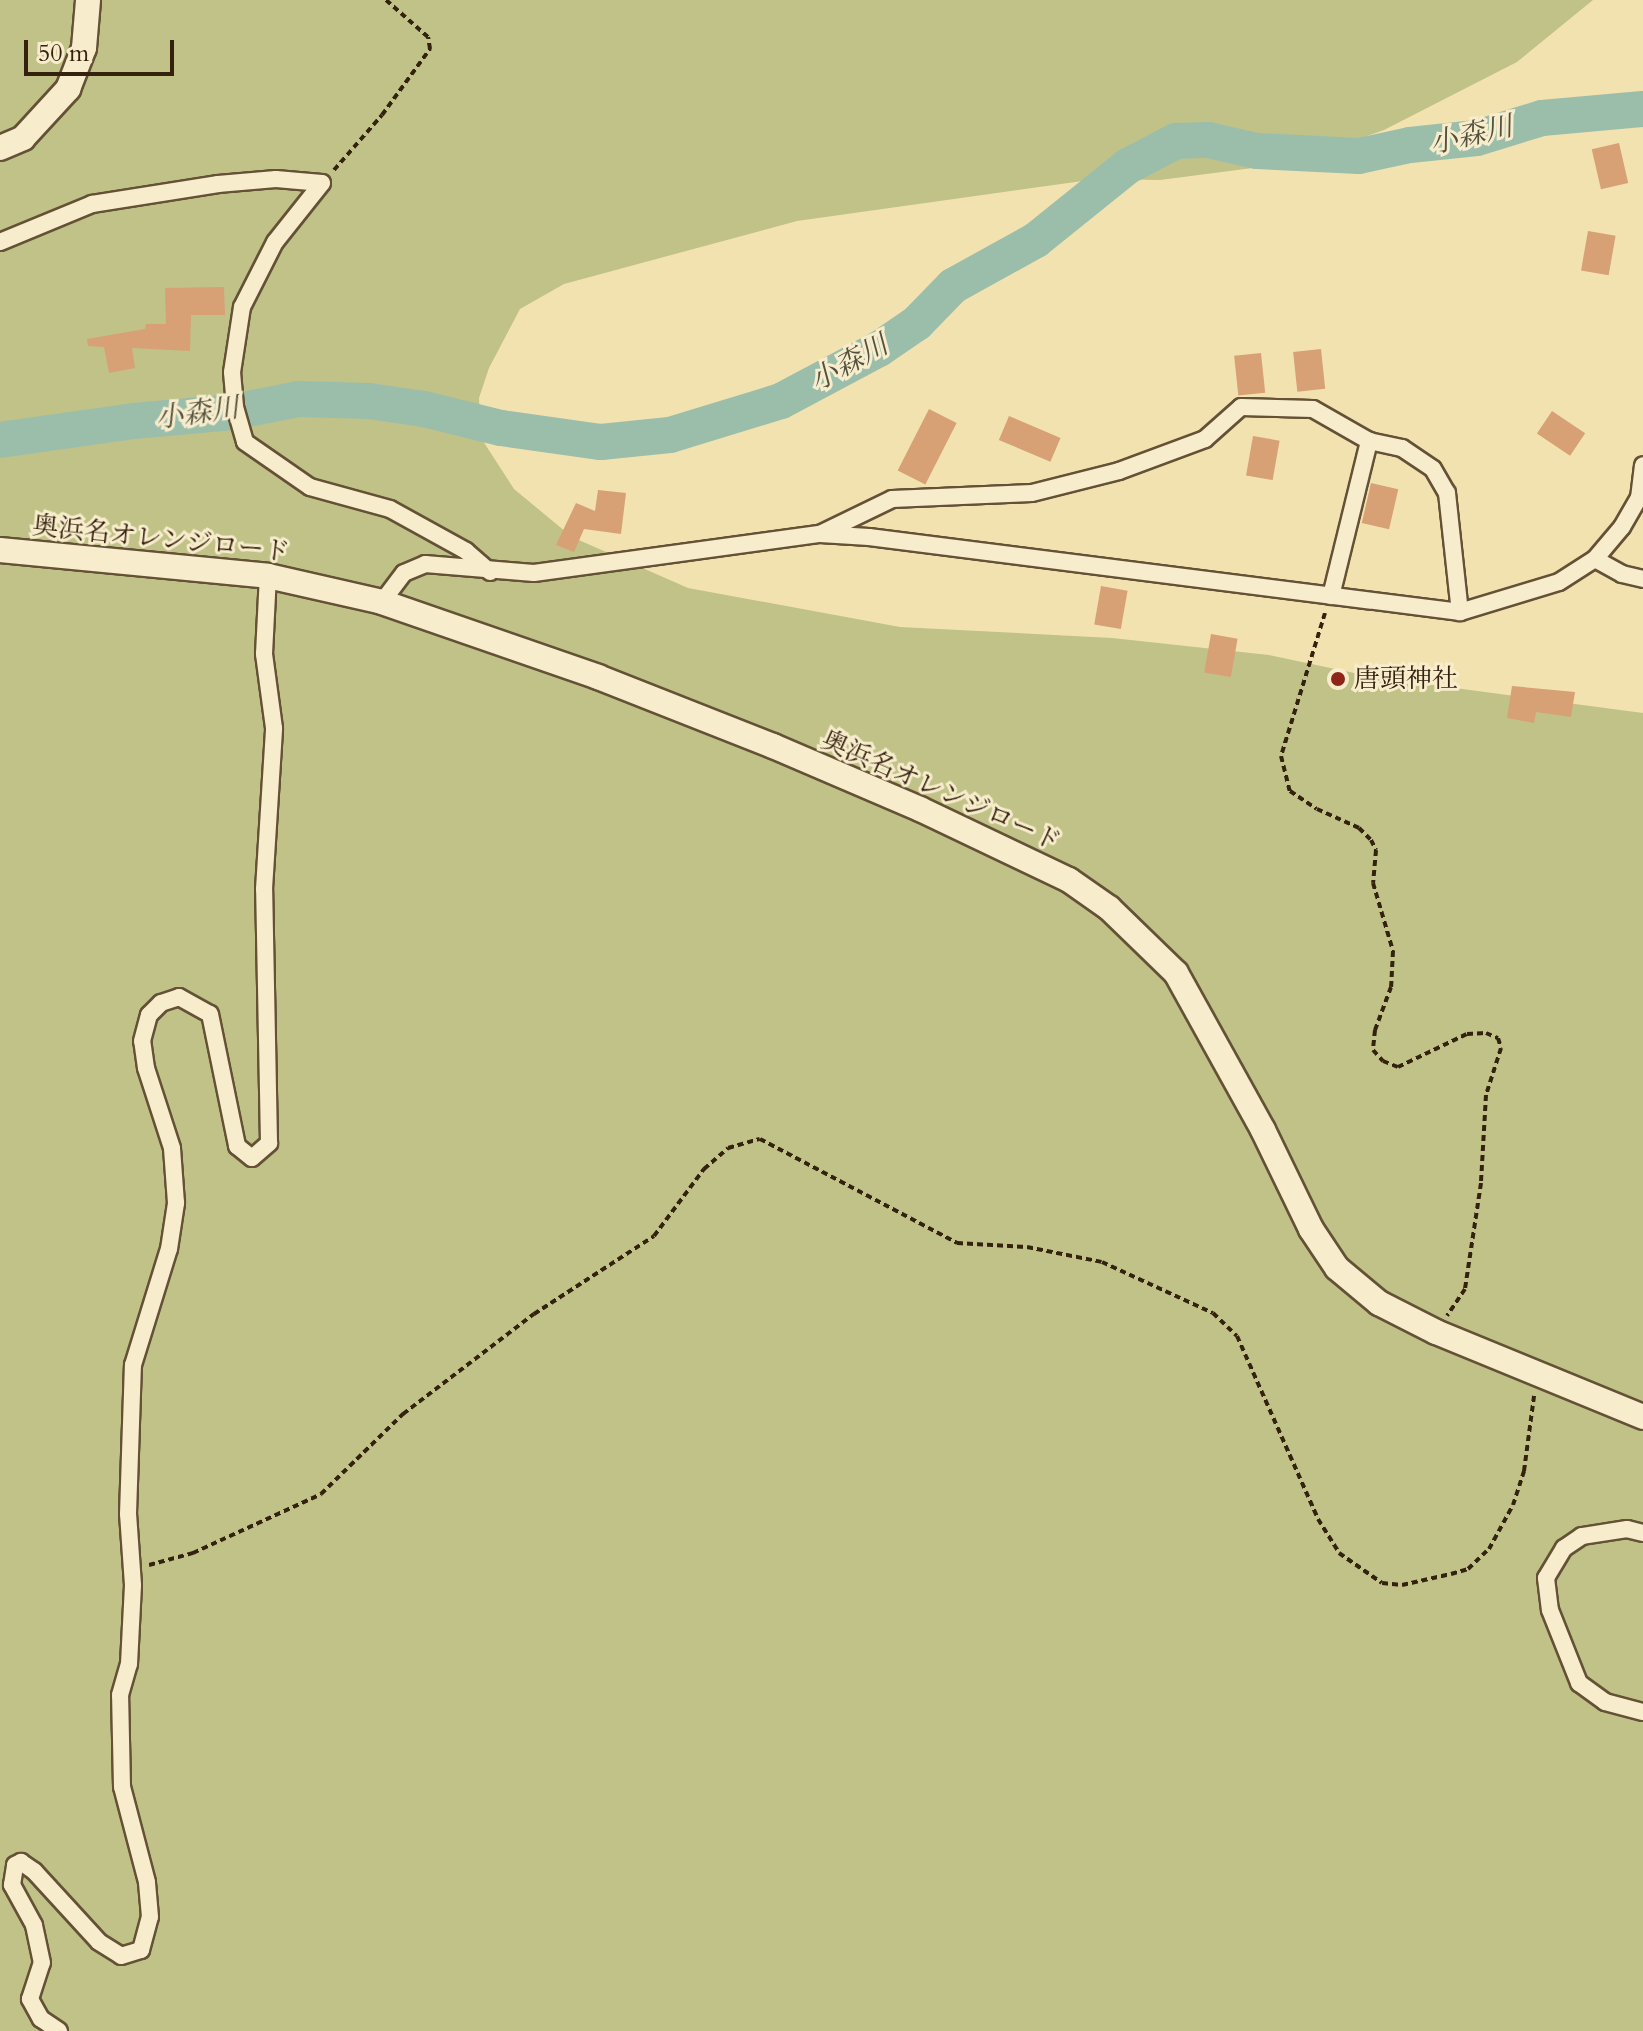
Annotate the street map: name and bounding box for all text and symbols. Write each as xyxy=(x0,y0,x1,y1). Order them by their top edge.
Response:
scale bar xyxy=(28,24,178,74)
text: 50 m xyxy=(38,37,89,70)
water label: 小森川 xyxy=(1426,109,1516,161)
water label: 小森川 xyxy=(804,328,894,398)
water label: 小森川 xyxy=(153,391,241,435)
street label: 奥浜名オレンジロード xyxy=(30,510,292,568)
place label: 唐頭神社 xyxy=(1354,663,1458,695)
marker: 唐頭神社 xyxy=(1329,670,1347,688)
street label: 奥浜名オレンジロード xyxy=(816,724,1066,858)

